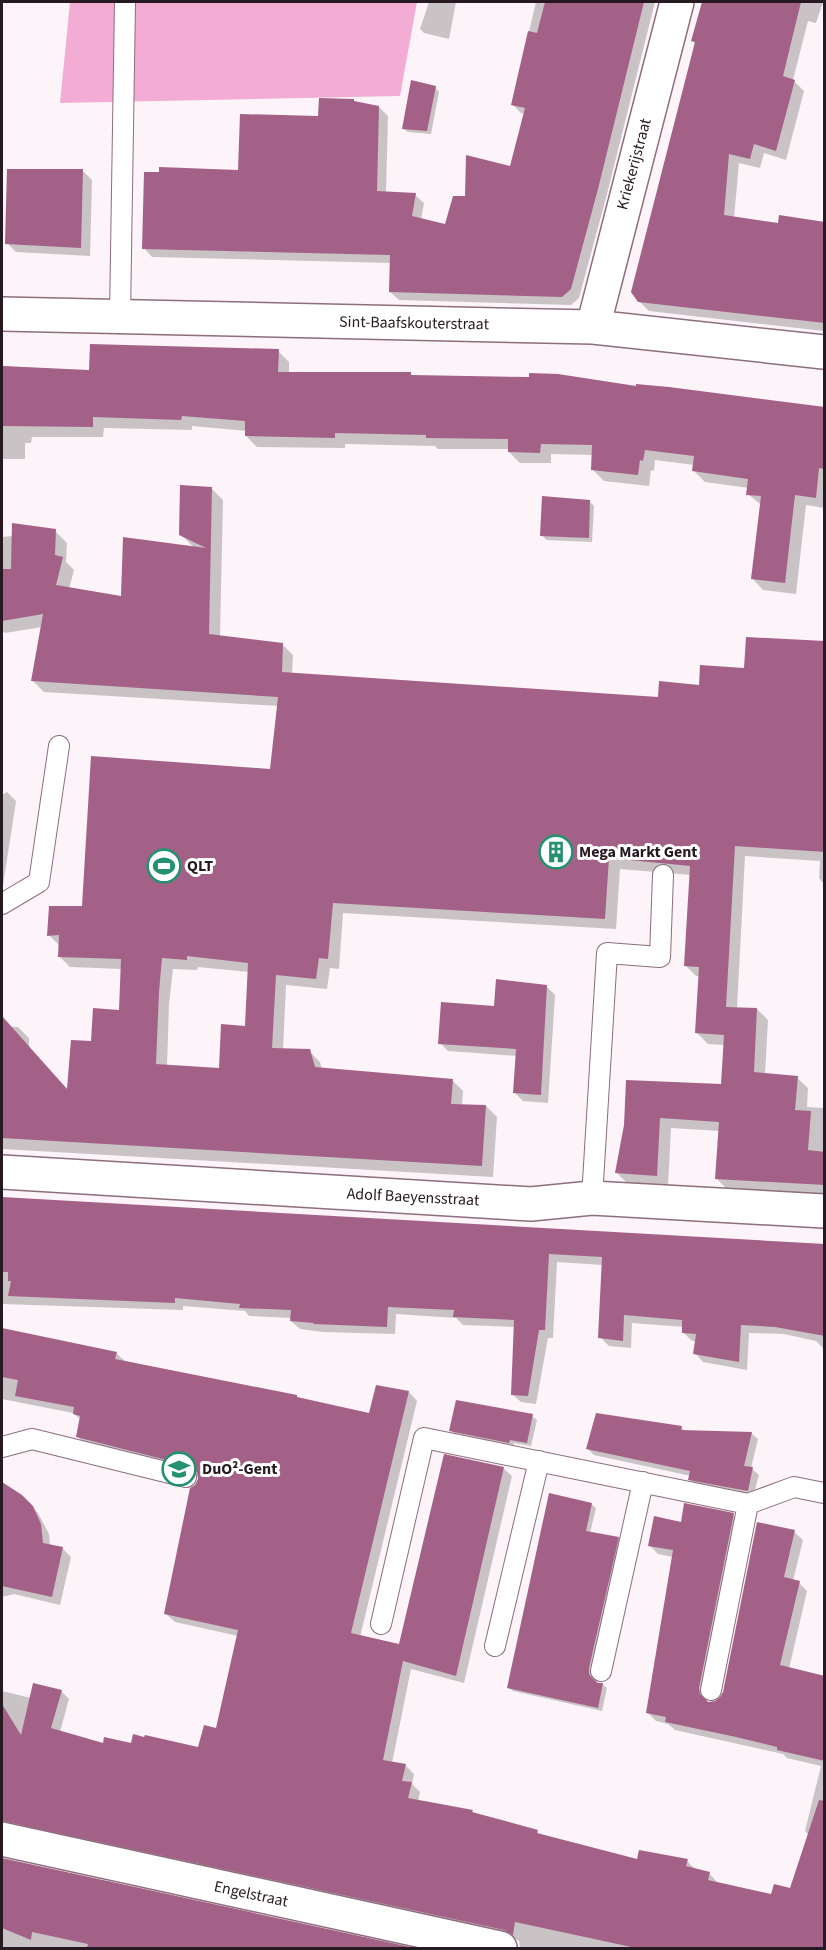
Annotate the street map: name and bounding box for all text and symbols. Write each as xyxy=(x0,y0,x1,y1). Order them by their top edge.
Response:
street label: Kriekerijstraat xyxy=(611,115,657,212)
street label: Sint-Baafskouterstraat xyxy=(339,311,490,335)
building icon: Mega Markt Gent xyxy=(538,834,574,870)
place label: Mega Markt Gent xyxy=(579,841,698,863)
sports icon: QLT xyxy=(146,848,182,884)
place label: QLT xyxy=(187,855,213,877)
street label: Adolf Baeyensstraat xyxy=(346,1183,480,1211)
school or university icon: DuO²-Gent xyxy=(161,1451,197,1487)
place label: DuO²-Gent xyxy=(202,1458,277,1480)
street label: Engelstraat xyxy=(212,1875,291,1913)

